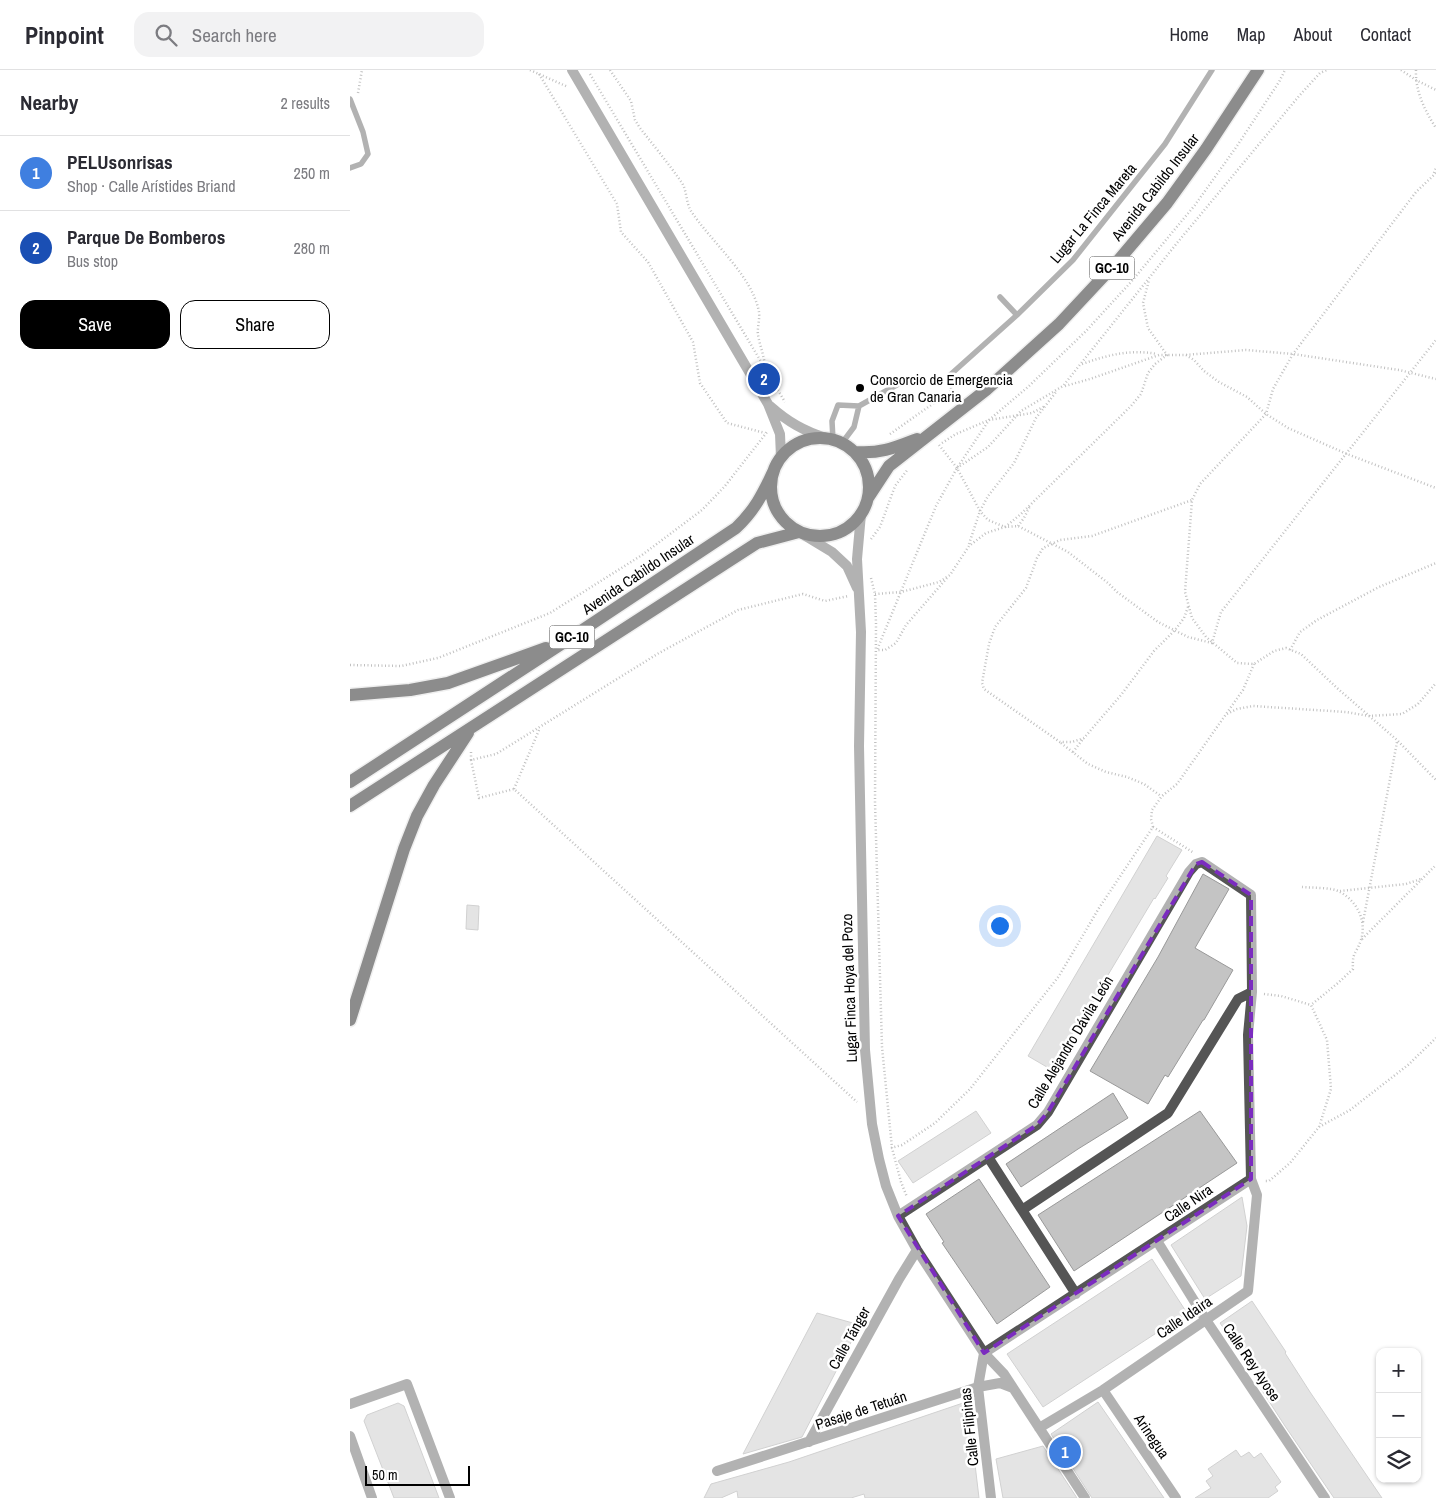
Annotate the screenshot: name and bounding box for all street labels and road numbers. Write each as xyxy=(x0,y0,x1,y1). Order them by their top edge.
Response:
street label: Avenida Cabildo Insular xyxy=(1106,129,1204,246)
street label: Lugar La Finca Mareta xyxy=(1045,158,1141,267)
road number: GC-10 xyxy=(1090,257,1134,280)
street label: Avenida Cabildo Insular xyxy=(577,529,698,620)
road number: GC-10 xyxy=(550,626,594,648)
street label: Lugar Finca Hoya del Pozo xyxy=(836,913,862,1063)
street label: Calle Alejandro Dávila León xyxy=(1022,972,1118,1112)
street label: Calle Nira xyxy=(1159,1179,1217,1227)
street label: Calle Idaira xyxy=(1152,1291,1216,1343)
street label: Calle Tánger xyxy=(823,1303,875,1373)
street label: Calle Rey Ayose xyxy=(1218,1319,1286,1405)
street label: Pasaje de Tetuán xyxy=(813,1385,909,1435)
street label: Calle Filipinas xyxy=(954,1387,984,1467)
street label: Arinegua xyxy=(1129,1409,1175,1463)

